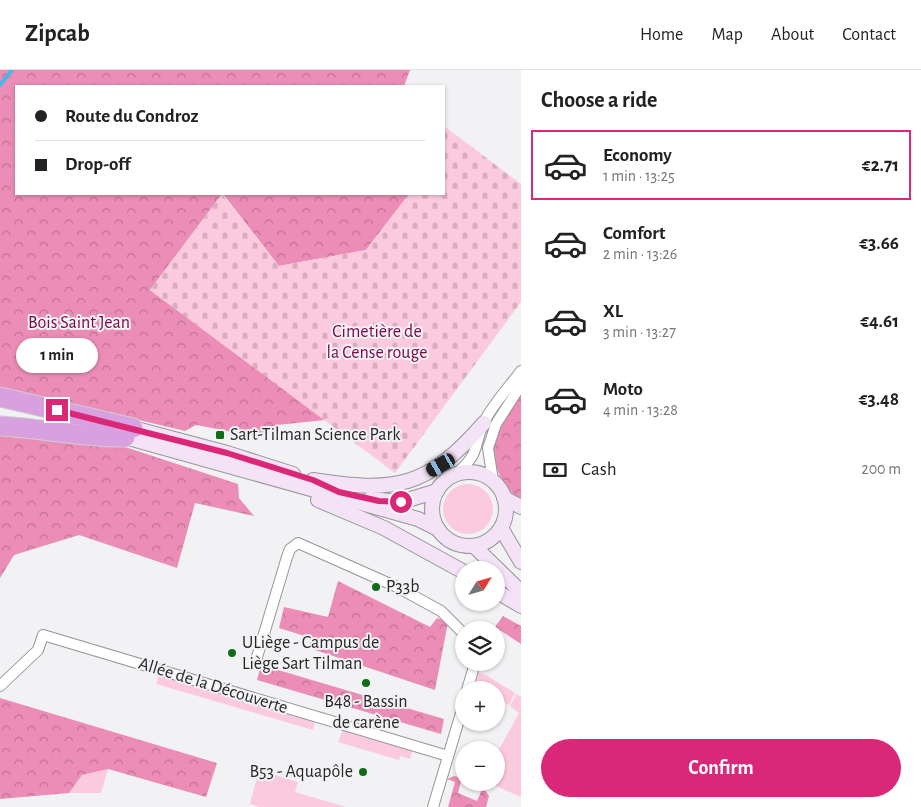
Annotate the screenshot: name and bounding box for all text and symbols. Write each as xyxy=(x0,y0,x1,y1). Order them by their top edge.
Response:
text: Zipcab xyxy=(25,22,90,46)
text: Home xyxy=(640,26,683,44)
text: Map xyxy=(711,26,743,44)
text: About xyxy=(771,26,814,44)
text: Contact xyxy=(842,26,896,44)
text: Choose a ride xyxy=(541,89,657,111)
text: Route du Condroz xyxy=(65,107,199,126)
icon: car xyxy=(543,143,588,188)
text: Economy xyxy=(603,146,672,165)
text: Drop-off xyxy=(65,155,130,174)
text: €2.71 xyxy=(862,156,899,175)
text: 1 min · 13:25 xyxy=(603,168,675,184)
icon: car xyxy=(543,221,588,266)
text: Comfort xyxy=(603,224,665,243)
text: €3.66 xyxy=(859,234,899,253)
text: 2 min · 13:26 xyxy=(603,246,677,262)
icon: car xyxy=(543,299,588,344)
text: XL xyxy=(603,302,623,321)
text: €4.61 xyxy=(860,312,899,331)
park label: Bois Saint Jean xyxy=(28,314,130,332)
park label: Cimetière de la Cense rouge xyxy=(326,323,428,362)
text: 3 min · 13:27 xyxy=(603,324,676,340)
callout: 1 min xyxy=(16,338,98,372)
text: 1 min xyxy=(40,347,74,363)
icon: car xyxy=(543,377,588,422)
text: Moto xyxy=(603,380,643,399)
text: €3.48 xyxy=(859,390,899,409)
route end xyxy=(46,399,68,421)
text: 4 min · 13:28 xyxy=(603,402,678,418)
place label: Sart-Tilman Science Park xyxy=(230,426,401,444)
marker: Sart-Tilman Science Park xyxy=(214,429,226,441)
car xyxy=(424,451,457,479)
icon: cash xyxy=(541,456,569,484)
text: Cash xyxy=(581,460,617,479)
text: 200 m xyxy=(861,461,901,477)
route start xyxy=(390,491,412,513)
north arrow xyxy=(455,561,505,611)
map controls xyxy=(455,561,505,791)
place label: P33b xyxy=(386,578,419,596)
marker: P33b xyxy=(370,581,382,593)
button: layers xyxy=(455,621,505,671)
place label: ULiège - Campus de Liège Sart Tilman xyxy=(242,634,379,673)
marker: ULiège - Campus de Liège Sart Tilman xyxy=(226,647,238,659)
street label: Allée de la Découverte xyxy=(136,655,290,717)
marker: B48 - Bassin de carène xyxy=(360,677,372,689)
button: + xyxy=(455,681,505,731)
place label: B48 - Bassin de carène xyxy=(324,693,408,732)
button: Confirm xyxy=(541,739,901,797)
button: − xyxy=(455,741,505,791)
place label: B53 - Aquapôle xyxy=(249,763,353,781)
marker: B53 - Aquapôle xyxy=(357,766,369,778)

